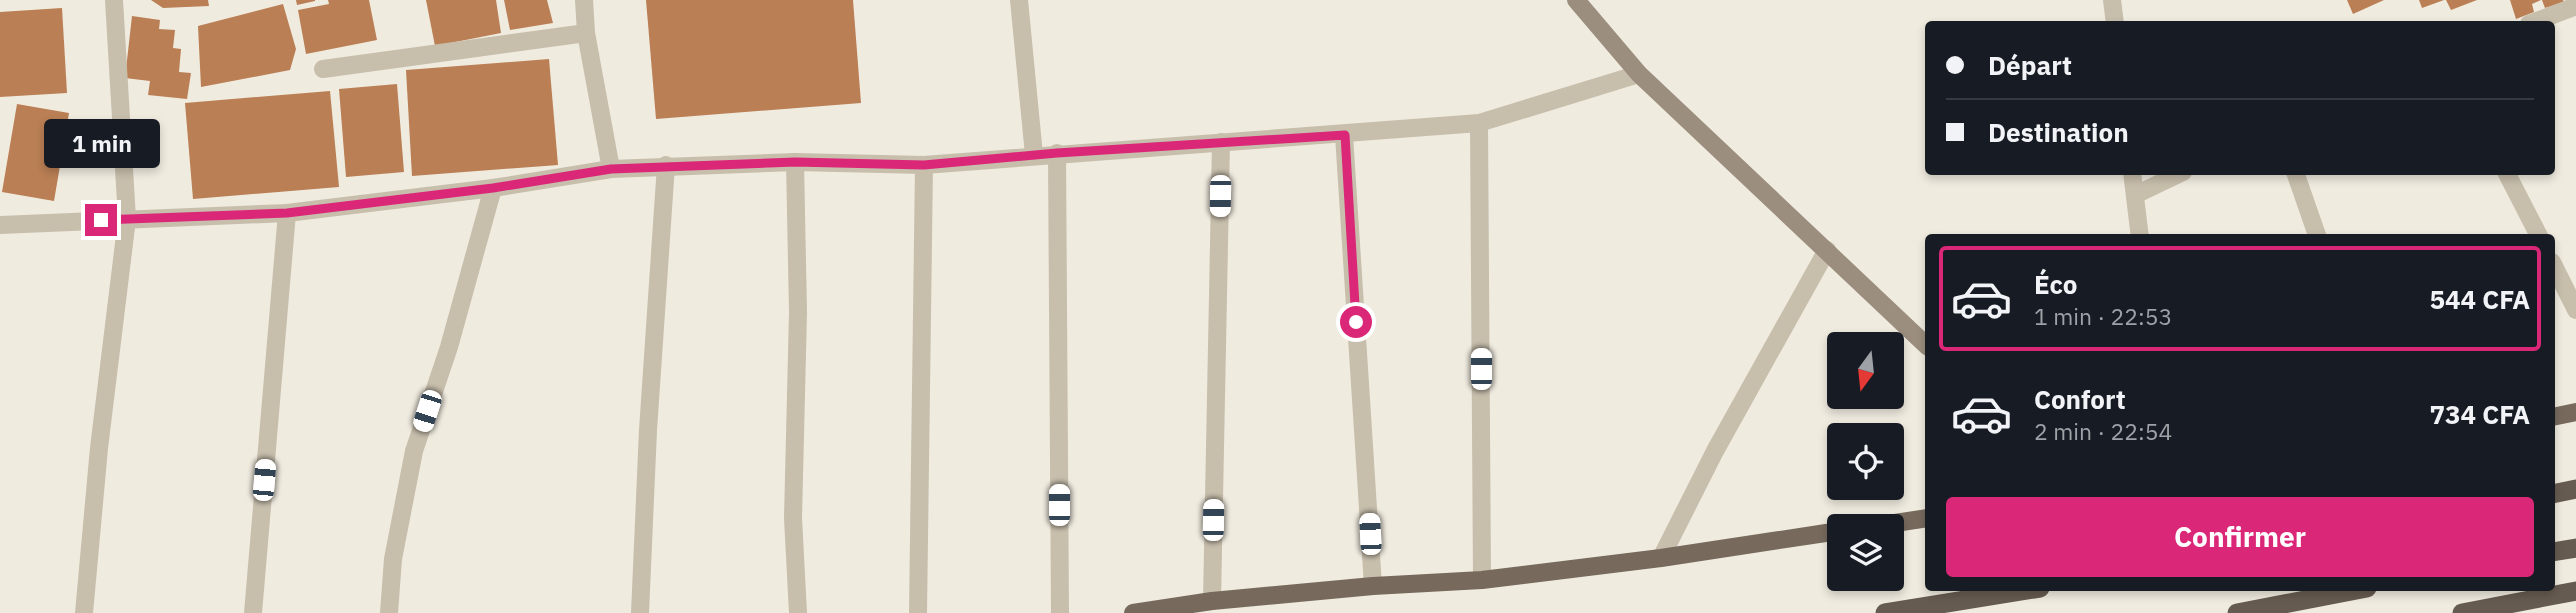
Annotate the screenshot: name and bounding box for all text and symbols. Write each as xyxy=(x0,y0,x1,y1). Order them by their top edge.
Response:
text: Départ xyxy=(1988,48,2072,82)
text: Destination xyxy=(1988,115,2129,149)
callout: 1 min xyxy=(43,118,159,168)
text: 1 min xyxy=(72,128,132,158)
car xyxy=(1210,175,1231,217)
route end xyxy=(85,204,117,236)
icon: car xyxy=(1950,267,2013,330)
text: Éco xyxy=(2034,267,2078,301)
text: 544 CFA xyxy=(2429,282,2530,316)
text: 1 min · 22:53 xyxy=(2034,301,2172,331)
route start xyxy=(1340,306,1372,338)
north arrow xyxy=(1827,332,1904,410)
map controls xyxy=(1827,332,1904,591)
car xyxy=(1471,348,1492,390)
icon: car xyxy=(1950,382,2013,445)
text: Confort xyxy=(2034,382,2126,416)
car xyxy=(411,388,444,434)
text: 734 CFA xyxy=(2429,397,2530,431)
text: 2 min · 22:54 xyxy=(2034,416,2172,446)
button: locate xyxy=(1827,423,1904,500)
car xyxy=(252,458,277,502)
car xyxy=(1049,484,1070,526)
button: Confirmer xyxy=(1946,497,2534,577)
car xyxy=(1203,499,1224,541)
car xyxy=(1359,512,1382,556)
button: layers xyxy=(1827,514,1904,591)

